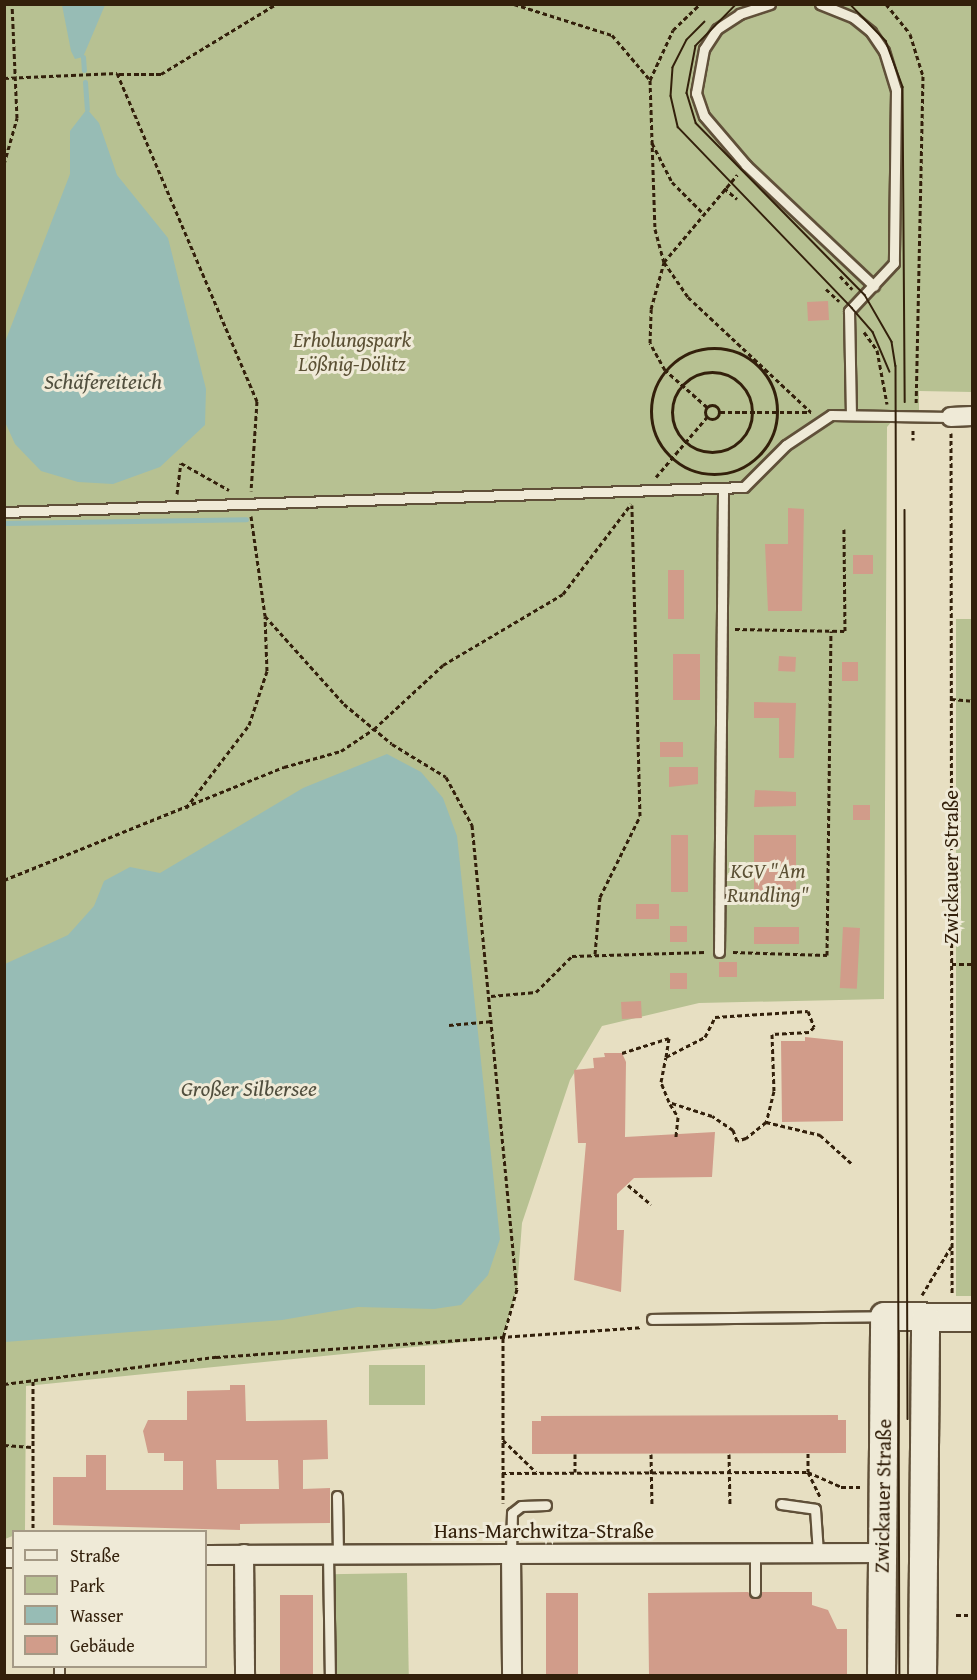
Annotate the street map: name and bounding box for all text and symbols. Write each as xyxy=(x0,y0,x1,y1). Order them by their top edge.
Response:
park label: Erholungspark Lößnig-Dölitz xyxy=(293,327,411,377)
water label: Schäfereiteich xyxy=(44,369,162,395)
street label: Zwickauer Straße xyxy=(938,790,964,944)
park label: KGV "Am Rundling" xyxy=(727,858,809,908)
water label: Großer Silbersee xyxy=(181,1076,317,1102)
street label: Zwickauer Straße xyxy=(869,1419,897,1573)
street label: Hans-Marchwitza-Straße xyxy=(434,1518,654,1544)
legend xyxy=(12,1530,207,1668)
text: Straße xyxy=(70,1542,120,1569)
text: Park xyxy=(70,1572,105,1599)
text: Wasser xyxy=(70,1602,123,1629)
text: Gebäude xyxy=(70,1632,135,1659)

